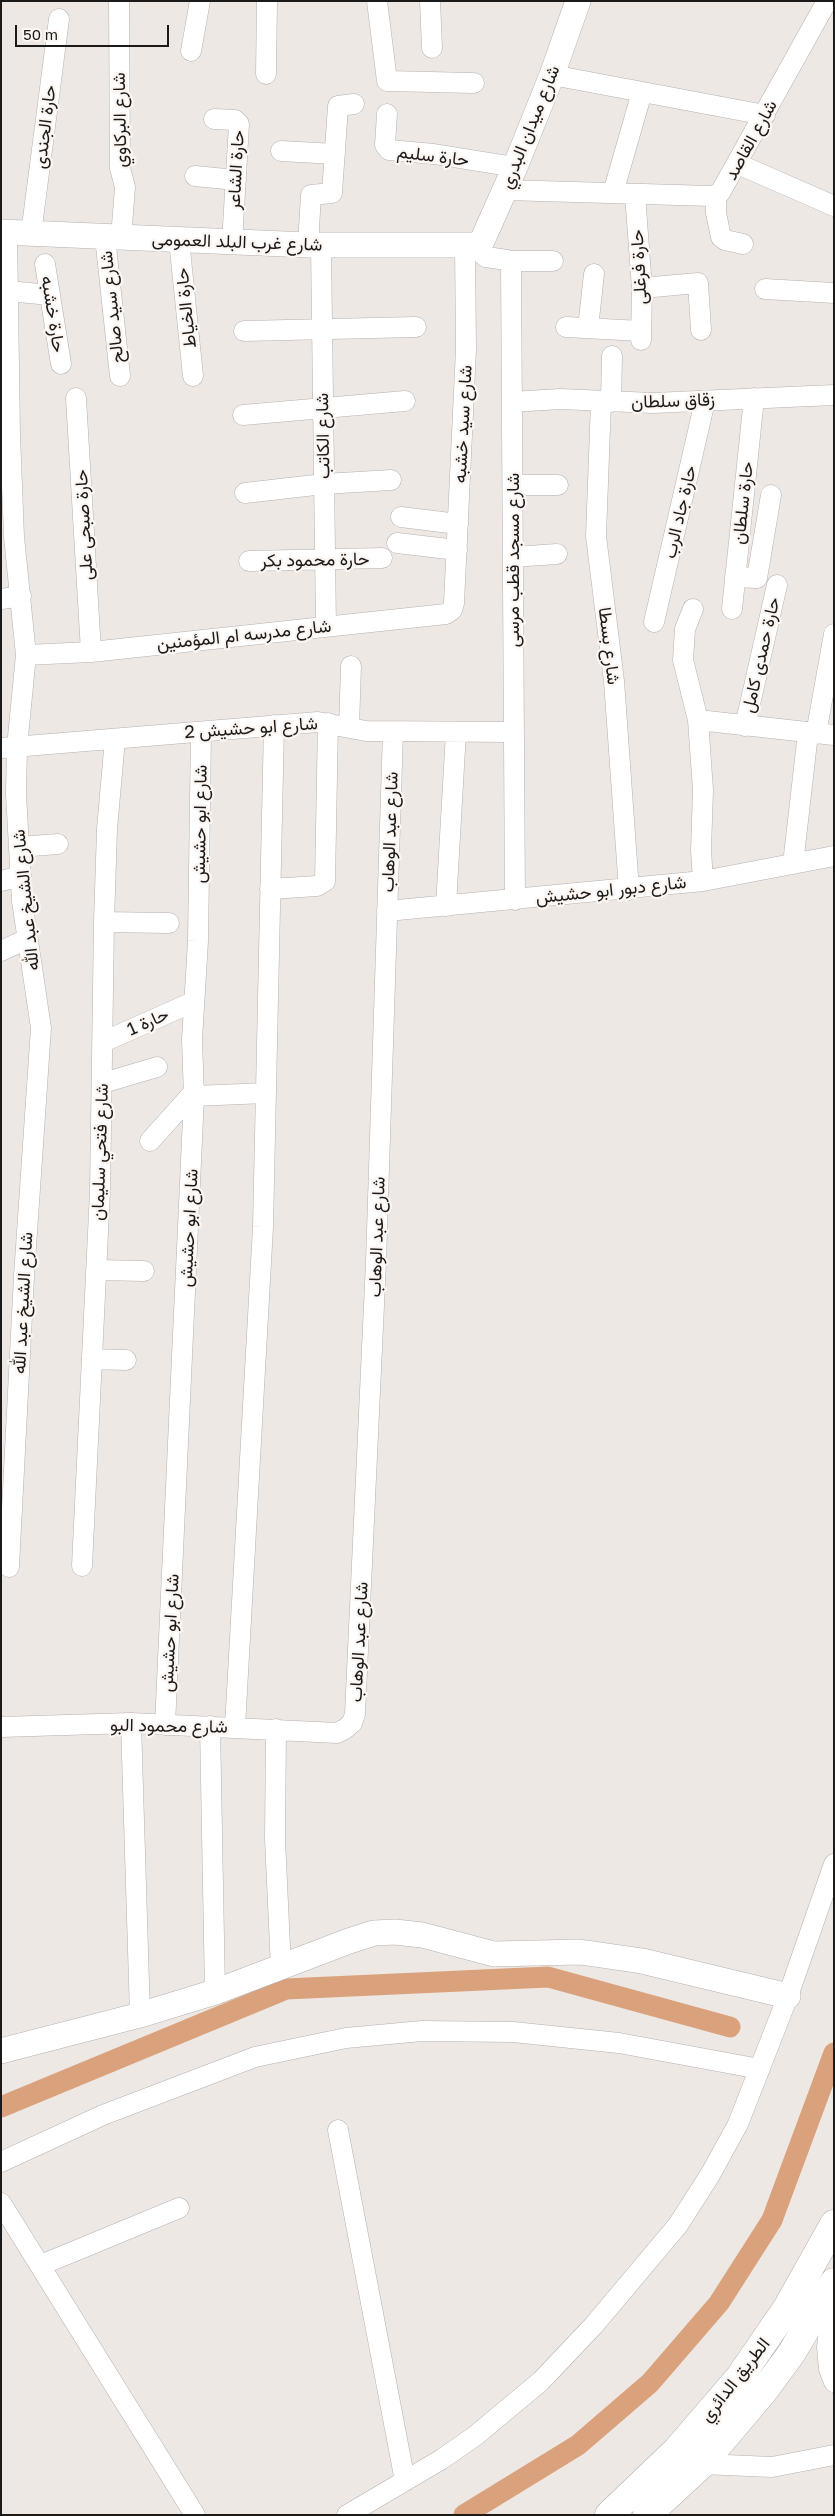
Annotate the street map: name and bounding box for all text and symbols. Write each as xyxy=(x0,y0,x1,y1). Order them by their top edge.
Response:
scale bar xyxy=(18,15,171,47)
text: 50 m xyxy=(23,25,58,43)
street label: شارع ميدان البدري xyxy=(495,62,565,192)
street label: شارع البركاوي xyxy=(108,72,132,168)
street label: حارة الجندى xyxy=(29,84,61,170)
street label: شارع القاصد xyxy=(720,96,782,184)
street label: حارة الشاعر xyxy=(223,129,249,211)
street label: حارة سليم xyxy=(396,141,470,171)
street label: شارع غرب البلد العمومى xyxy=(151,228,323,256)
street label: حارة فرغلى xyxy=(626,229,652,305)
street label: شارع سيد صالح xyxy=(95,250,129,364)
street label: حارة الخياط xyxy=(171,267,201,349)
street label: حارة خشبه xyxy=(36,274,70,354)
street label: شارع سيد خشبه xyxy=(449,364,477,484)
street label: زقاق سلطان xyxy=(631,389,715,413)
street label: شارع الكاتب xyxy=(311,393,335,479)
street label: حارة سلطان xyxy=(728,460,758,546)
street label: حارة جاد الرب xyxy=(659,463,701,561)
street label: حارة صبحى على xyxy=(70,469,98,581)
street label: شارع مسجد قطب مرسى xyxy=(502,473,524,647)
street label: حارة محمود بكر xyxy=(260,548,370,572)
street label: حارة حمدى كامل xyxy=(737,595,785,715)
street label: شارع بسطا xyxy=(594,606,624,686)
street label: شارع مدرسه ام المؤمنين xyxy=(156,615,332,655)
street label: شارع ابو حشيش 2 xyxy=(184,713,318,743)
street label: شارع ابو حشيش xyxy=(188,764,212,884)
street label: شارع عبد الوهاب xyxy=(377,771,403,893)
street label: شارع الشيخ عبد الله xyxy=(8,828,44,972)
street label: شارع دبور ابو حشيش xyxy=(535,871,687,909)
street label: حارة 1 xyxy=(124,1003,172,1041)
street label: شارع فتحي سليمان xyxy=(87,1083,113,1221)
street label: شارع ابو حشيش xyxy=(175,1168,203,1288)
street label: شارع عبد الوهاب xyxy=(364,1176,390,1298)
street label: شارع الشيخ عبد الله xyxy=(8,1232,38,1374)
street label: شارع ابو حشيش xyxy=(156,1573,184,1693)
street label: شارع عبد الوهاب xyxy=(345,1581,373,1703)
street label: شارع محمود البو xyxy=(110,1714,228,1738)
street label: الطريق الدائري xyxy=(695,2334,775,2426)

